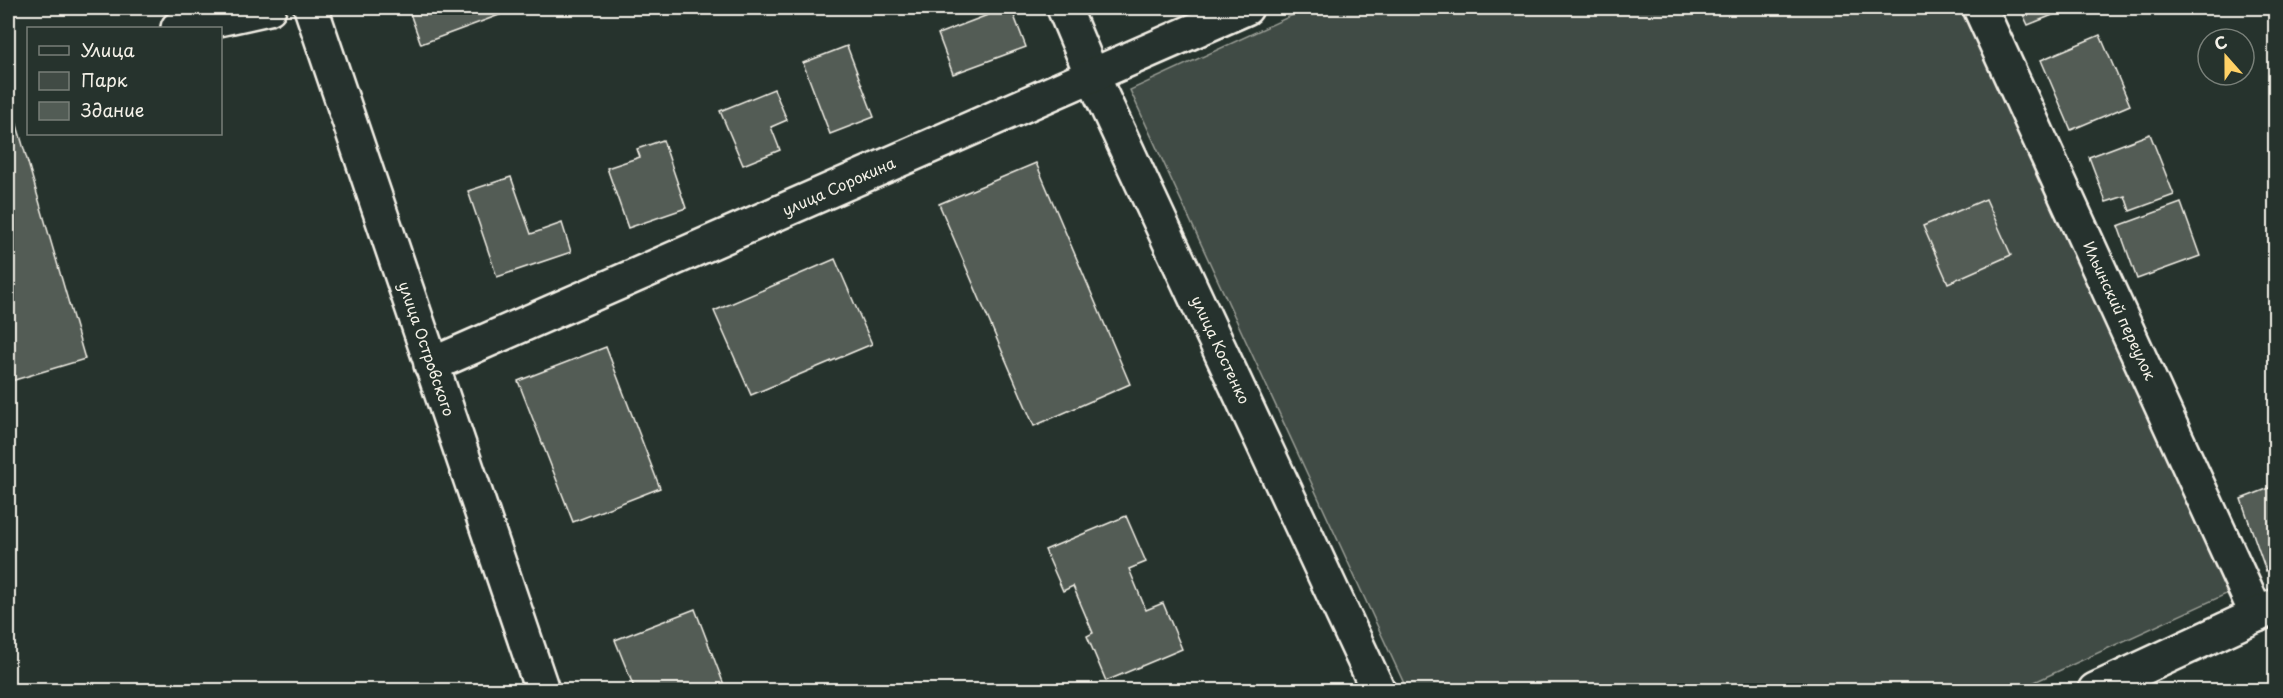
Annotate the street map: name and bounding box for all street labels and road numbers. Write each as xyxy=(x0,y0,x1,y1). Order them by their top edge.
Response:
street label: улица Сорокина xyxy=(778,150,899,221)
street label: Ильинский переулок xyxy=(2078,237,2163,384)
street label: улица Островского xyxy=(393,278,461,419)
street label: улица Костенко xyxy=(1186,291,1257,407)

